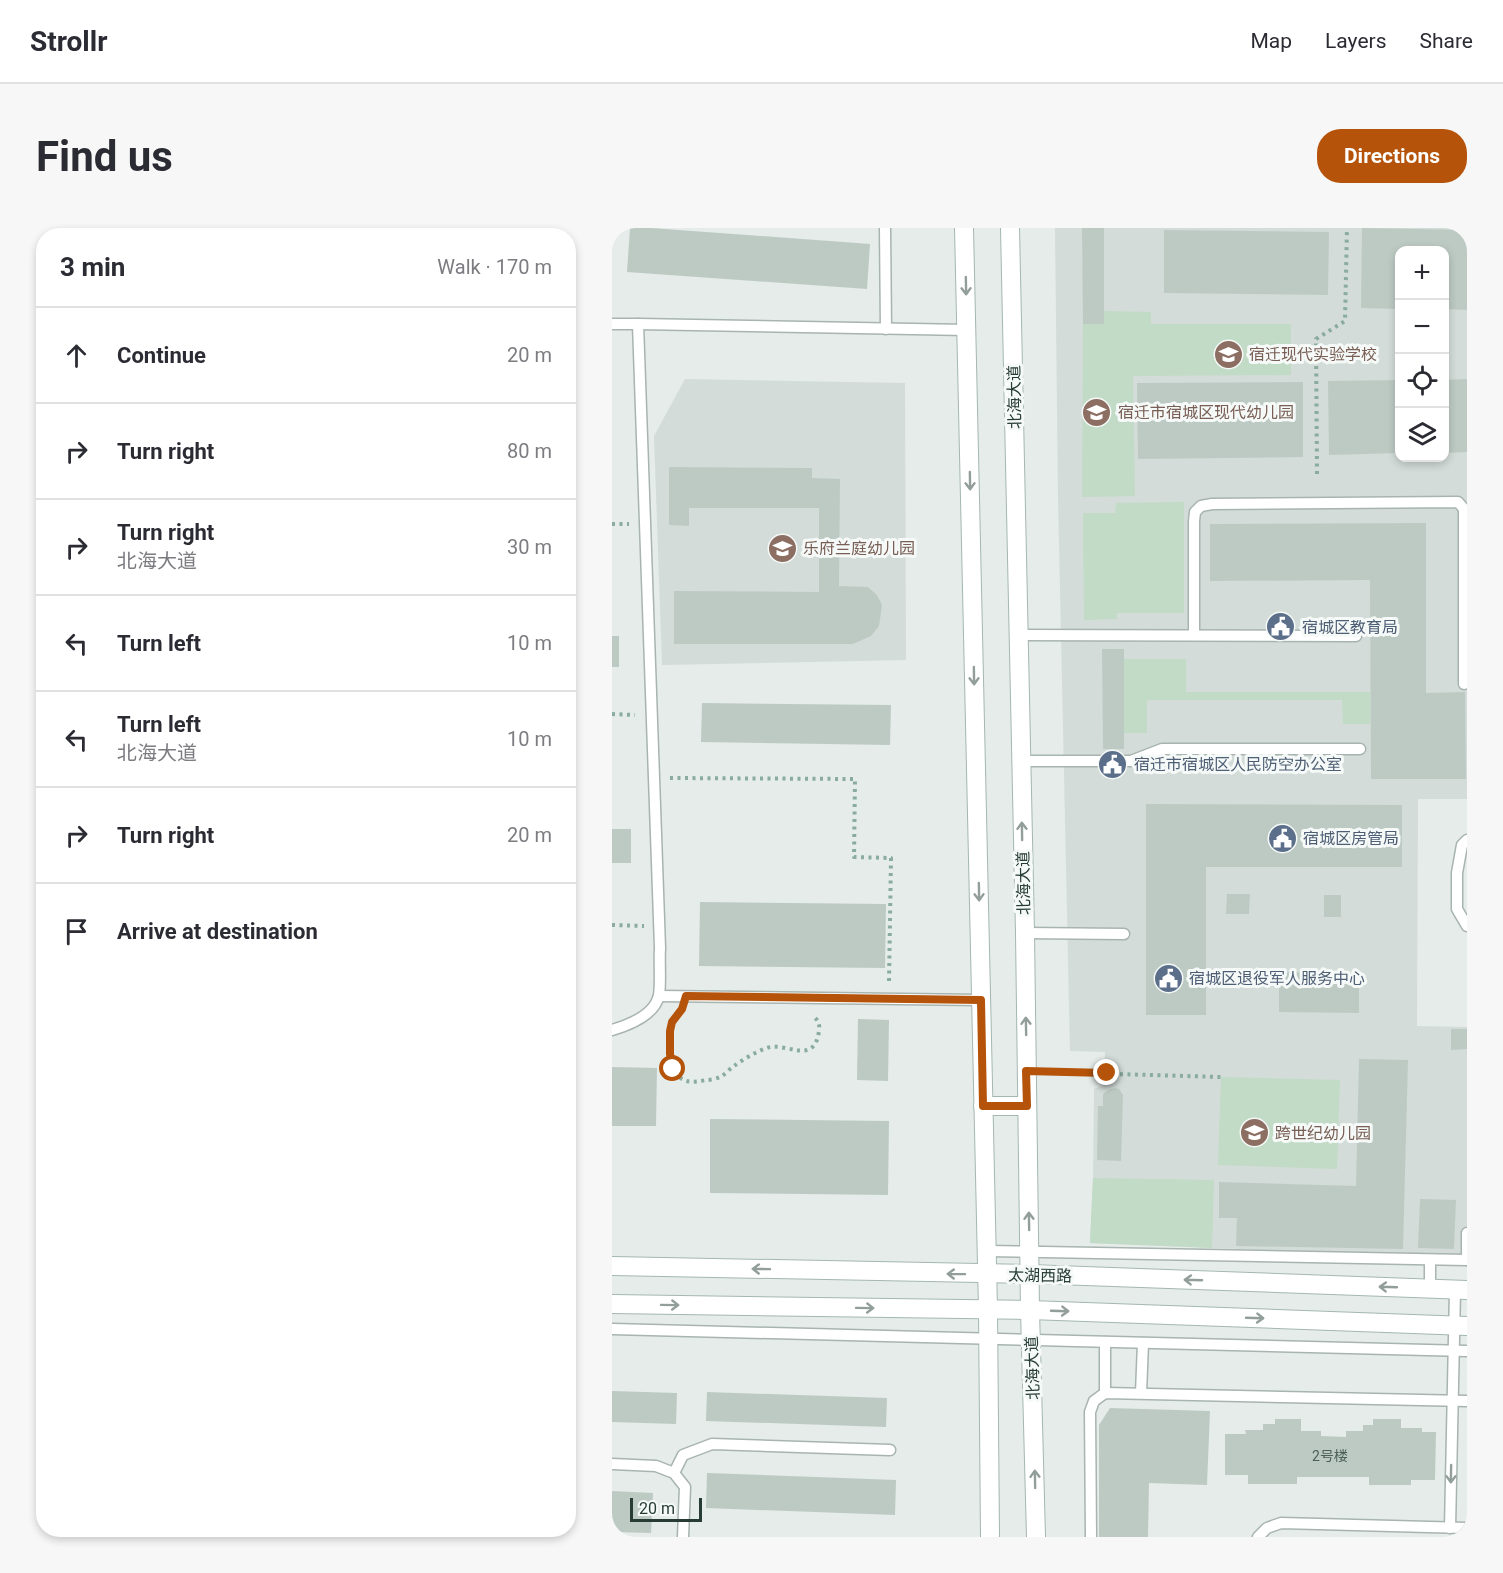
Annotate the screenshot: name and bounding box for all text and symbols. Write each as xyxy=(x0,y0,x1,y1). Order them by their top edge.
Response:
text: Strollr xyxy=(30,25,107,58)
text: Map xyxy=(1250,29,1292,53)
text: Layers xyxy=(1325,29,1386,53)
text: Share xyxy=(1419,29,1473,53)
button: Directions xyxy=(1317,129,1467,183)
text: Find us xyxy=(36,132,173,181)
map controls xyxy=(1395,246,1449,462)
button: + xyxy=(1395,246,1449,300)
text: 3 min xyxy=(60,252,125,282)
text: Walk · 170 m xyxy=(437,255,552,279)
one-way arrow xyxy=(960,276,971,296)
button: − xyxy=(1395,300,1449,354)
school or university icon: 宿迁现代实验学校 xyxy=(1212,338,1244,370)
icon: ahead xyxy=(60,339,93,372)
text: Continue xyxy=(117,343,206,368)
text: 20 m xyxy=(507,343,552,367)
place label: 宿迁现代实验学校 xyxy=(1249,345,1377,364)
button: locate xyxy=(1395,354,1449,408)
street label: 北海大道 xyxy=(1004,365,1025,429)
school or university icon: 宿迁市宿城区现代幼儿园 xyxy=(1081,396,1113,428)
place label: 宿迁市宿城区现代幼儿园 xyxy=(1118,403,1294,422)
button: layers xyxy=(1395,408,1449,462)
icon: right xyxy=(60,435,93,468)
text: Turn right xyxy=(117,439,214,464)
text: 80 m xyxy=(507,439,552,463)
one-way arrow xyxy=(964,471,976,491)
text: Turn right xyxy=(117,520,214,545)
icon: right xyxy=(60,531,93,564)
school or university icon: 乐府兰庭幼儿园 xyxy=(766,532,798,564)
text: 30 m xyxy=(507,535,552,559)
place label: 乐府兰庭幼儿园 xyxy=(803,539,915,558)
text: 北海大道 xyxy=(117,549,197,573)
public building icon: 宿城区教育局 xyxy=(1265,611,1297,643)
place label: 宿城区教育局 xyxy=(1302,618,1398,637)
icon: left xyxy=(60,627,93,660)
text: Turn left xyxy=(117,631,201,656)
text: 10 m xyxy=(507,631,552,655)
one-way arrow xyxy=(968,666,980,686)
text: Turn left xyxy=(117,712,201,737)
icon: left xyxy=(60,723,93,756)
text: 10 m xyxy=(507,727,552,751)
text: 北海大道 xyxy=(117,741,197,765)
public building icon: 宿迁市宿城区人民防空办公室 xyxy=(1097,748,1129,780)
place label: 宿迁市宿城区人民防空办公室 xyxy=(1134,755,1342,774)
icon: right xyxy=(60,819,93,852)
one-way arrow xyxy=(1016,821,1028,841)
public building icon: 宿城区房管局 xyxy=(1266,822,1298,854)
text: Turn right xyxy=(117,823,214,848)
text: 20 m xyxy=(507,823,552,847)
place label: 宿城区房管局 xyxy=(1303,829,1399,848)
street label: 北海大道 xyxy=(1013,851,1034,915)
one-way arrow xyxy=(973,882,984,902)
icon: arrive xyxy=(60,915,93,948)
text: Arrive at destination xyxy=(117,919,318,944)
public building icon: 宿城区退役军人服务中心 xyxy=(1152,962,1184,994)
place label: 宿城区退役军人服务中心 xyxy=(1189,969,1365,988)
one-way arrow xyxy=(1020,1016,1032,1036)
route start xyxy=(659,1055,685,1081)
route end xyxy=(1093,1059,1119,1085)
school or university icon: 跨世纪幼儿园 xyxy=(1238,1117,1270,1149)
place label: 跨世纪幼儿园 xyxy=(1275,1124,1371,1143)
one-way arrow xyxy=(1023,1211,1035,1231)
one-way arrow xyxy=(751,1263,771,1275)
street label: 太湖西路 xyxy=(1008,1265,1072,1286)
one-way arrow xyxy=(946,1268,966,1279)
one-way arrow xyxy=(1183,1275,1203,1286)
one-way arrow xyxy=(1378,1282,1398,1293)
one-way arrow xyxy=(660,1299,680,1311)
one-way arrow xyxy=(855,1302,875,1314)
one-way arrow xyxy=(1050,1306,1070,1317)
one-way arrow xyxy=(1245,1313,1265,1324)
street label: 北海大道 xyxy=(1022,1336,1043,1400)
house number: 2号楼 xyxy=(1312,1448,1348,1464)
one-way arrow xyxy=(1445,1464,1457,1484)
one-way arrow xyxy=(1029,1469,1041,1489)
scale bar xyxy=(630,1495,702,1522)
text: 20 m xyxy=(639,1499,675,1518)

